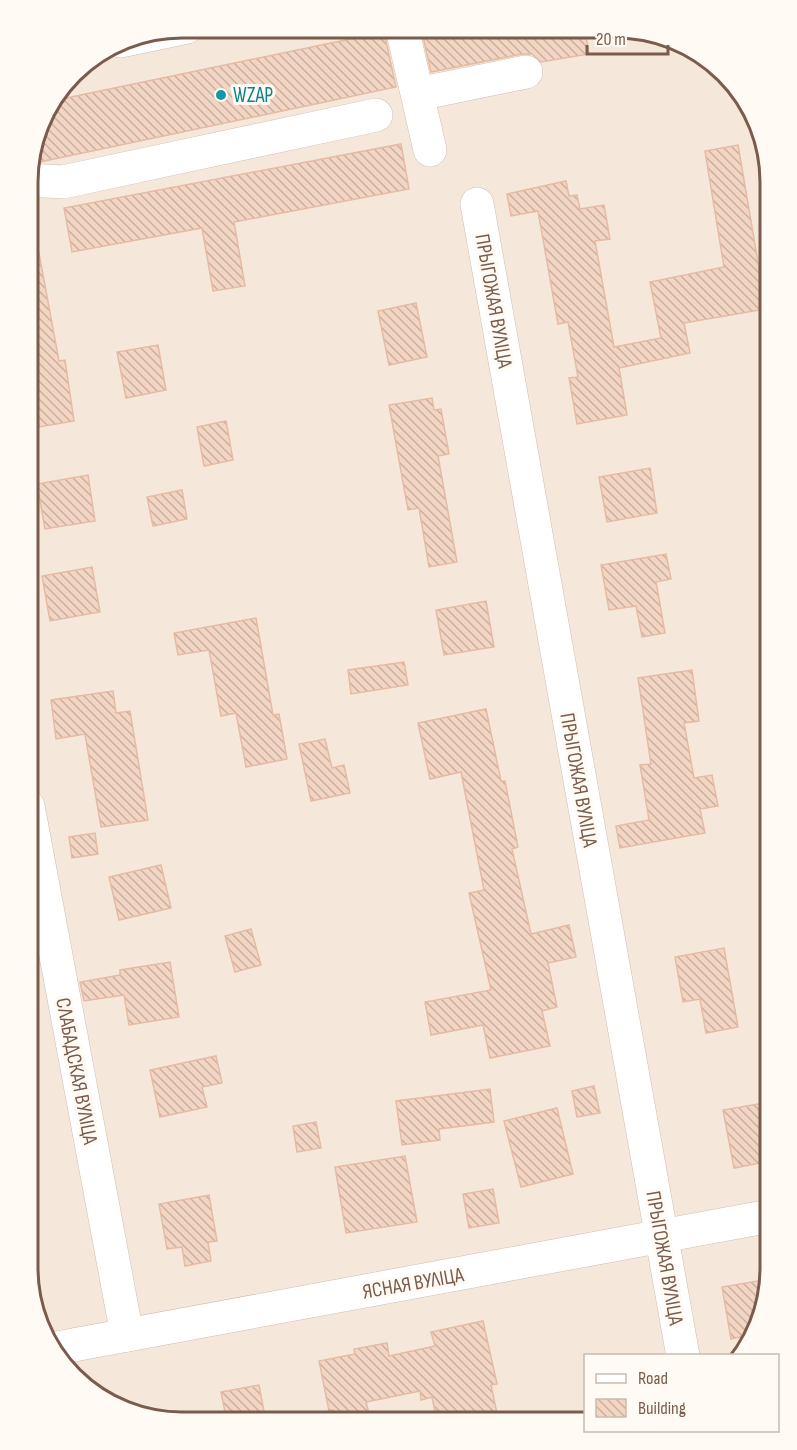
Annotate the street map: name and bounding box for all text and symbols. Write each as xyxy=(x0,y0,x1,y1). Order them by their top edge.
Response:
scale bar xyxy=(587,18,668,56)
text: 20 m xyxy=(596,29,626,50)
place label: WZAP xyxy=(233,83,273,108)
marker: WZAP xyxy=(214,88,228,102)
street label: ПРЫГОЖАЯ ВУЛІЦА xyxy=(469,232,518,371)
street label: ПРЫГОЖАЯ ВУЛІЦА xyxy=(554,711,603,850)
street label: СЛАБАДСКАЯ ВУЛІЦА xyxy=(50,996,103,1147)
street label: ПРЫГОЖАЯ ВУЛІЦА xyxy=(640,1189,689,1328)
street label: ЯСНАЯ ВУЛІЦА xyxy=(360,1262,467,1305)
legend xyxy=(584,1354,779,1432)
text: Road xyxy=(638,1368,668,1389)
text: Building xyxy=(638,1398,686,1419)

